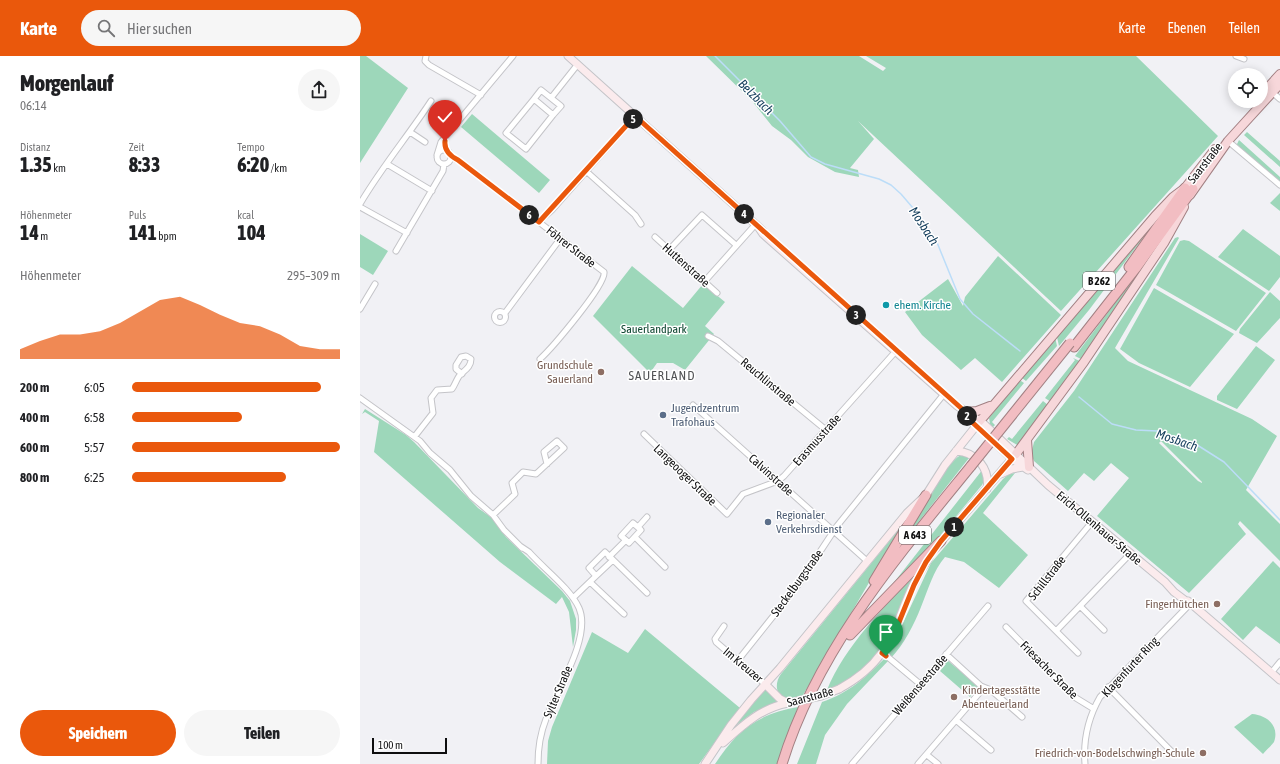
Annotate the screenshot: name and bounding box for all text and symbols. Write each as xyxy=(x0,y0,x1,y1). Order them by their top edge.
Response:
search box xyxy=(81,10,361,46)
text: Karte xyxy=(20,17,57,39)
icon: search xyxy=(95,17,117,39)
text: Hier suchen xyxy=(127,20,192,37)
text: Karte xyxy=(1118,20,1145,36)
text: Ebenen xyxy=(1167,20,1206,36)
text: Teilen xyxy=(1228,20,1260,36)
map controls xyxy=(1228,68,1268,108)
button: locate xyxy=(1228,68,1268,108)
button: share xyxy=(298,69,340,111)
text: Morgenlauf xyxy=(20,70,113,96)
water label: Belzbach xyxy=(735,76,777,118)
text: 06:14 xyxy=(20,98,47,113)
pin xyxy=(428,100,462,141)
icon: check xyxy=(434,106,456,128)
pin: 5 xyxy=(623,109,643,129)
text: 5 xyxy=(630,113,636,125)
street label: Saarstraße xyxy=(1185,140,1225,186)
text: Distanz xyxy=(20,141,50,153)
text: Zeit xyxy=(129,141,144,153)
text: Tempo xyxy=(237,141,265,153)
text: 1.35 xyxy=(20,153,52,176)
text: 8:33 xyxy=(129,153,160,176)
text: 6:20 xyxy=(237,153,269,176)
text: km xyxy=(52,162,66,174)
text: /km xyxy=(269,162,287,174)
pin: 4 xyxy=(734,204,754,224)
water label: Mosbach xyxy=(906,204,942,249)
pin: 6 xyxy=(519,205,539,225)
text: 4 xyxy=(741,208,747,220)
text: Höhenmeter xyxy=(20,209,71,221)
text: Puls xyxy=(129,209,146,221)
text: kcal xyxy=(237,209,254,221)
text: 6 xyxy=(526,209,532,221)
text: 14 xyxy=(20,221,39,244)
text: 141 xyxy=(129,221,157,244)
text: 104 xyxy=(237,221,266,244)
street label: Föhrer Straße xyxy=(544,223,598,271)
text: m xyxy=(39,230,48,242)
text: bpm xyxy=(157,230,177,242)
street label: Huttenstraße xyxy=(660,240,712,290)
text: Höhenmeter xyxy=(20,268,81,283)
text: 295–309 m xyxy=(287,268,340,283)
road number: B 262 xyxy=(1083,272,1115,290)
place label: ehem. Kirche xyxy=(894,298,951,312)
marker: ehem. Kirche xyxy=(881,300,891,310)
pin: 3 xyxy=(846,305,866,325)
text: 3 xyxy=(853,309,859,321)
park label: Sauerlandpark xyxy=(621,322,688,336)
street label: Reuchlinstraße xyxy=(738,355,798,409)
place label: Grundschule Sauerland xyxy=(537,358,593,386)
marker: Grundschule Sauerland xyxy=(596,367,606,377)
district label: SAUERLAND xyxy=(629,368,695,383)
text: 200 m xyxy=(20,380,49,395)
text: 6:05 xyxy=(84,380,105,395)
place label: Jugendzentrum Trafohaus xyxy=(671,401,739,429)
pin: 2 xyxy=(957,406,977,426)
text: 400 m xyxy=(20,410,49,425)
text: 6:58 xyxy=(84,410,105,425)
marker: Jugendzentrum Trafohaus xyxy=(658,410,668,420)
text: 2 xyxy=(964,410,970,422)
street label: Erasmusstraße xyxy=(790,411,844,469)
water label: Mosbach xyxy=(1154,426,1200,454)
text: 600 m xyxy=(20,440,49,455)
text: 5:57 xyxy=(84,440,105,455)
street label: Langeooger Straße xyxy=(651,442,719,508)
street label: Calvinstraße xyxy=(746,451,796,499)
text: 800 m xyxy=(20,470,49,485)
text: 6:25 xyxy=(84,470,105,485)
street label: Erich-Ollenhauer-Straße xyxy=(1054,488,1144,568)
place label: Regionaler Verkehrsdienst xyxy=(776,508,843,536)
marker: Regionaler Verkehrsdienst xyxy=(763,517,773,527)
pin: 1 xyxy=(944,517,964,537)
text: 1 xyxy=(951,521,957,533)
road number: A 643 xyxy=(899,526,931,544)
street label: Steckelburgstraße xyxy=(768,547,826,619)
street label: Schillstraße xyxy=(1025,553,1069,603)
place label: Fingerhütchen xyxy=(1145,597,1209,611)
marker: Fingerhütchen xyxy=(1212,599,1222,609)
pin xyxy=(869,615,903,656)
icon: arrive xyxy=(875,621,897,643)
street label: Klagenfurter Ring xyxy=(1099,633,1162,700)
street label: Friesacher Straße xyxy=(1017,638,1081,702)
street label: Im Kreuzer xyxy=(720,644,766,686)
street label: Weißenseestraße xyxy=(890,652,950,718)
street label: Sylter Straße xyxy=(541,664,575,720)
place label: Kindertagesstätte Abenteuerland xyxy=(962,683,1040,711)
street label: Saarstraße xyxy=(785,684,835,710)
marker: Kindertagesstätte Abenteuerland xyxy=(949,692,959,702)
button: Speichern xyxy=(20,710,176,756)
button: Teilen xyxy=(184,710,340,756)
scale bar xyxy=(372,736,447,755)
text: 100 m xyxy=(378,739,403,751)
place label: Friedrich-von-Bodelschwingh-Schule xyxy=(1035,746,1195,760)
marker: Friedrich-von-Bodelschwingh-Schule xyxy=(1198,748,1208,758)

